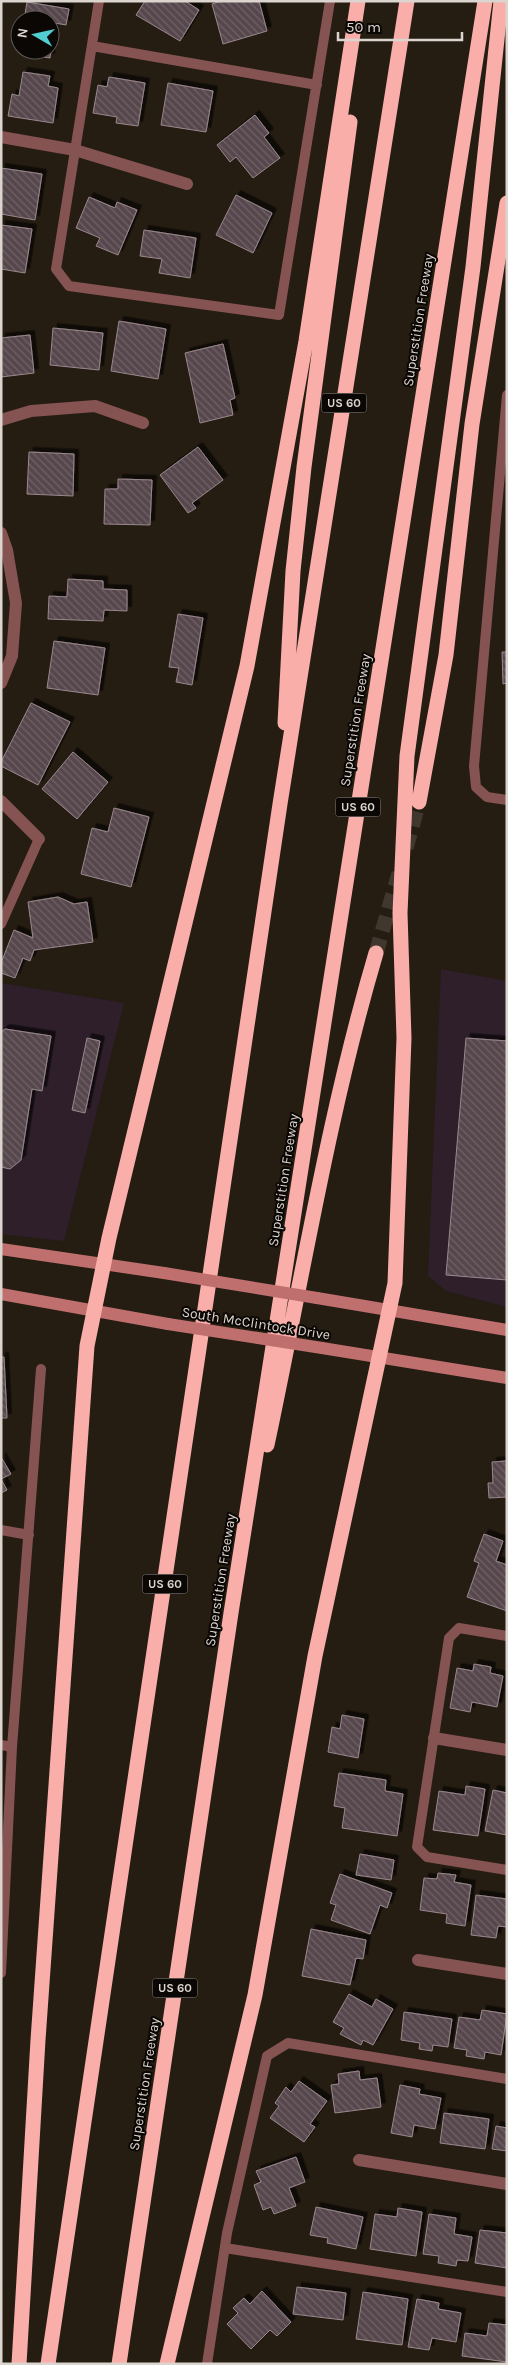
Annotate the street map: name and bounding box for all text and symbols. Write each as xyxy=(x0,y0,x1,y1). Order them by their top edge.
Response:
north arrow xyxy=(10,10,60,60)
scale bar xyxy=(338,10,462,42)
text: 50 m xyxy=(346,18,381,36)
text: N xyxy=(13,27,32,39)
street label: Superstition Freeway xyxy=(400,252,437,388)
road number: US 60 xyxy=(322,393,366,412)
street label: Superstition Freeway xyxy=(337,652,374,788)
road number: US 60 xyxy=(336,798,380,816)
street label: Superstition Freeway xyxy=(265,1112,302,1248)
street label: South McClintock Drive xyxy=(181,1303,331,1344)
street label: Superstition Freeway xyxy=(202,1512,239,1648)
road number: US 60 xyxy=(142,1575,188,1594)
road number: US 60 xyxy=(152,1979,198,1998)
street label: Superstition Freeway xyxy=(126,2016,163,2152)

